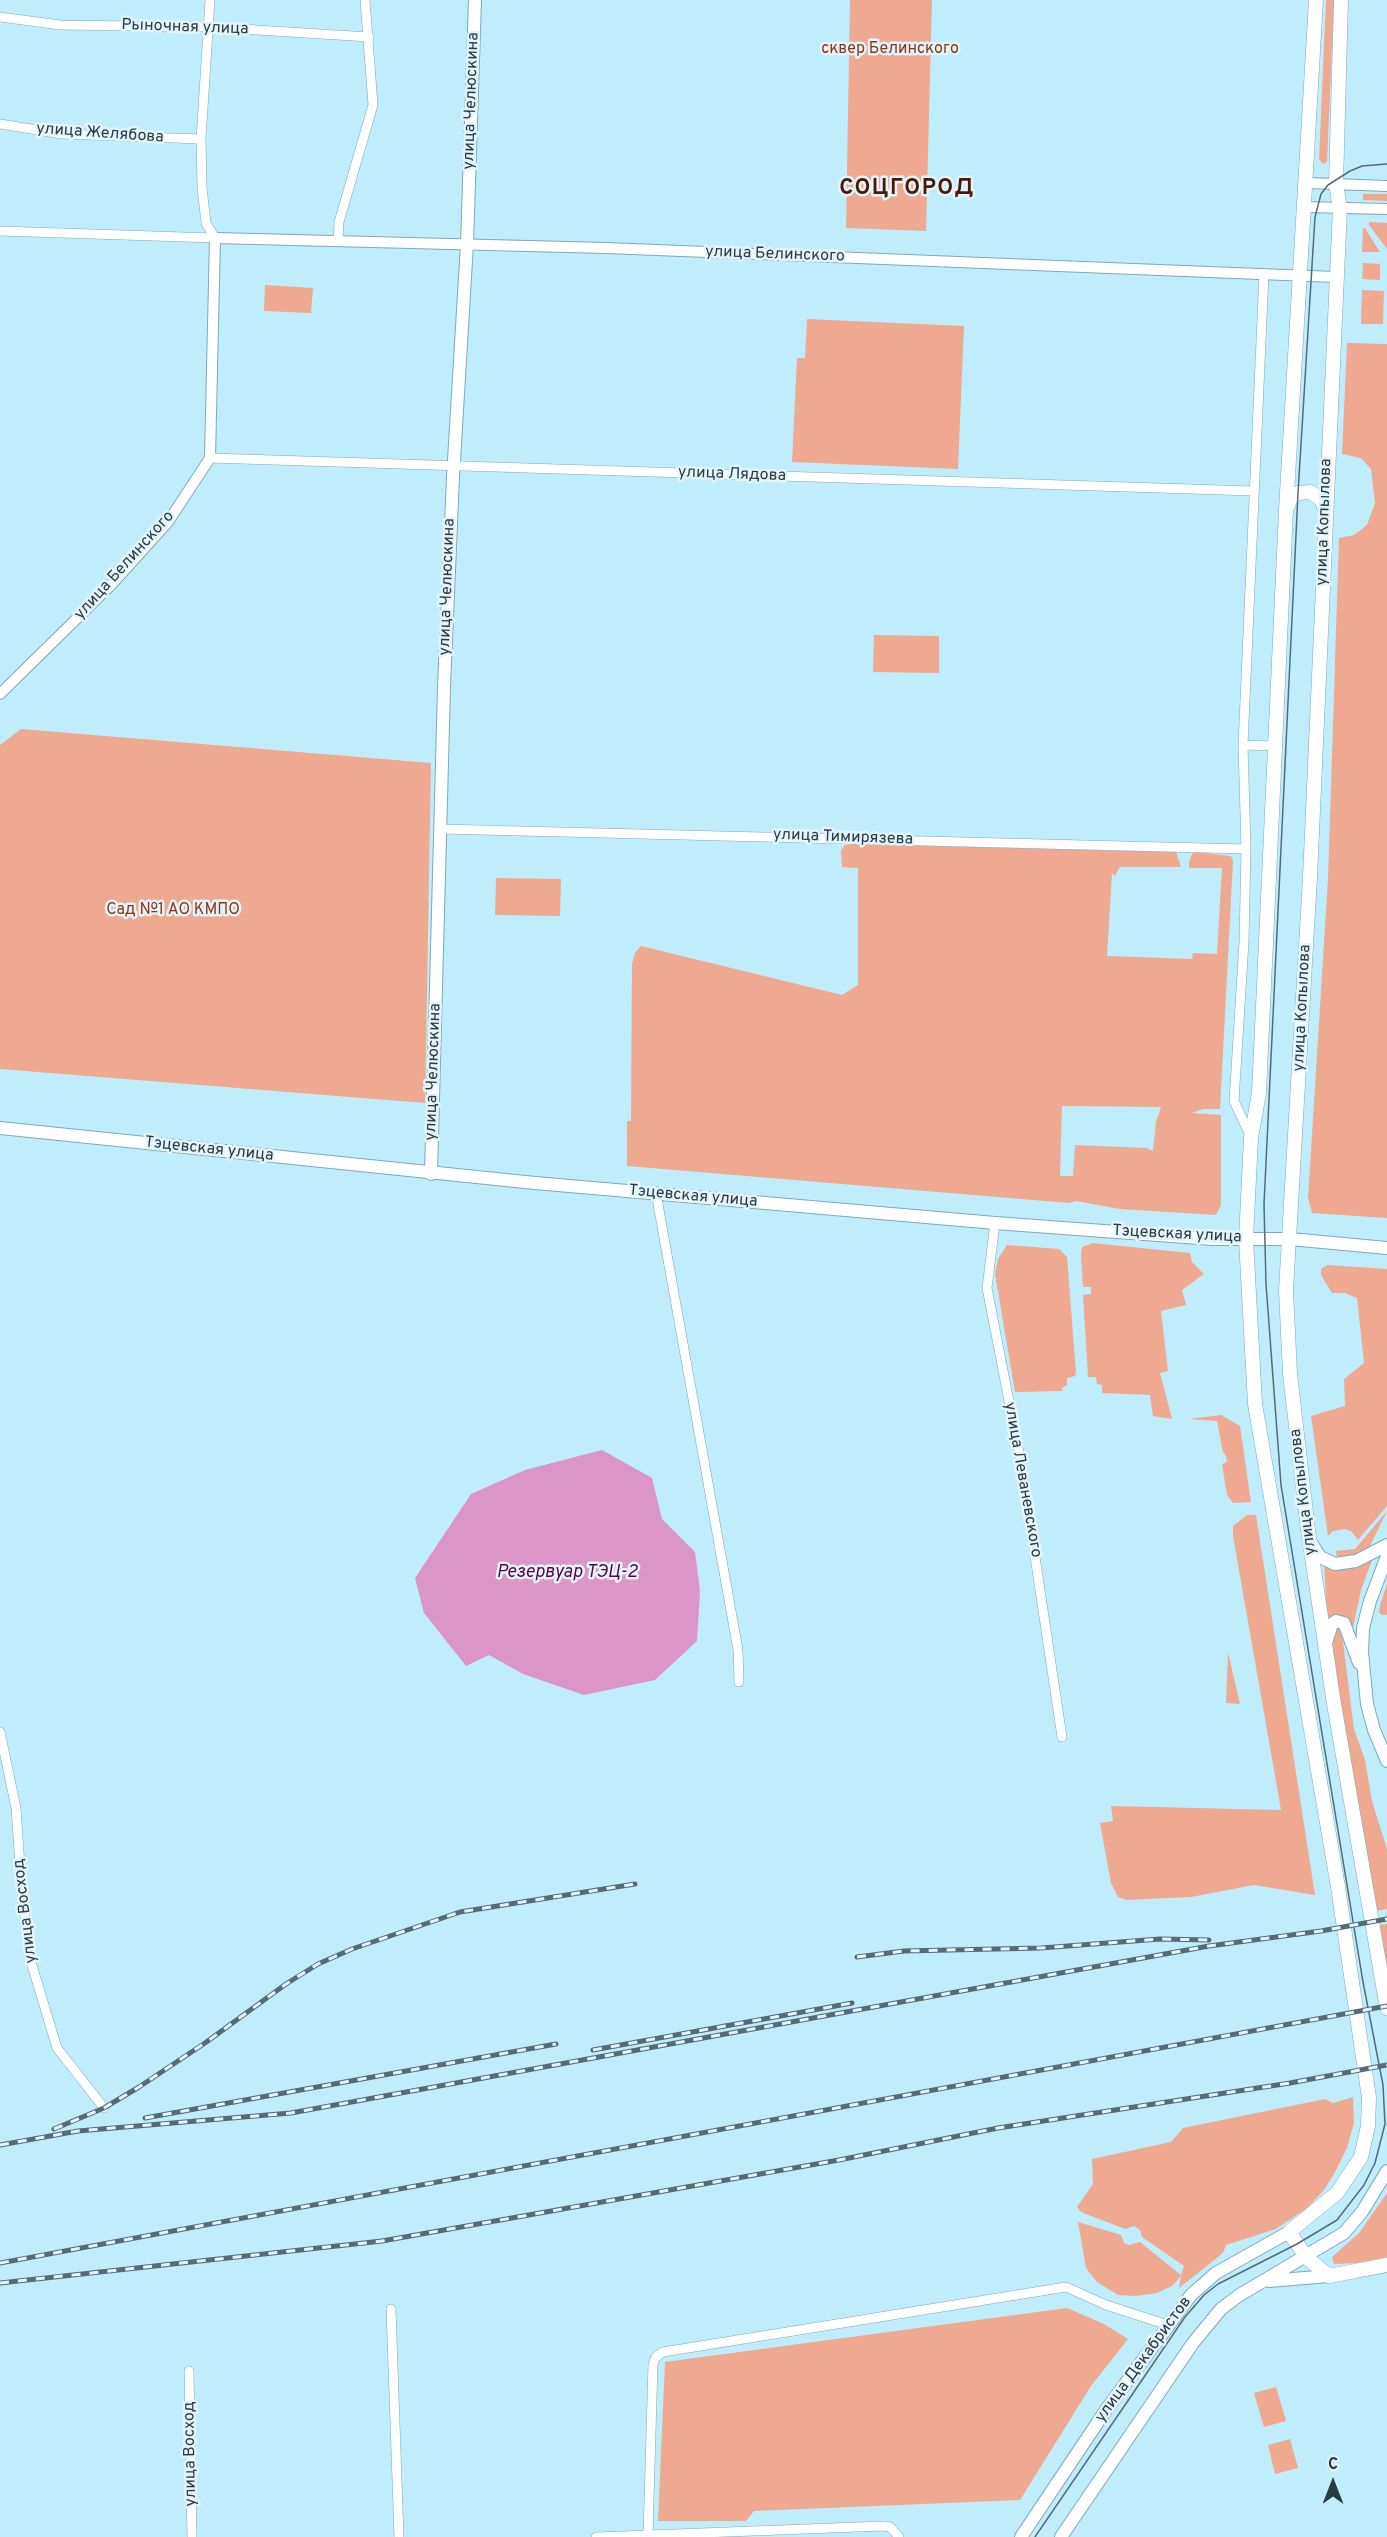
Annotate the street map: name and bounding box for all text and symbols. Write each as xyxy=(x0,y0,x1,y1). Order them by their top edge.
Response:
street label: Рыночная улица xyxy=(121,16,249,40)
street label: улица Челюскина xyxy=(460,32,484,170)
park label: сквер Белинского xyxy=(821,40,959,60)
street label: улица Желябова xyxy=(36,120,164,148)
district label: СОЦГОРОД xyxy=(839,177,975,203)
street label: улица Белинского xyxy=(705,243,845,267)
street label: улица Копылова xyxy=(1313,458,1337,586)
street label: улица Лядова xyxy=(678,464,786,486)
street label: улица Белинского xyxy=(71,508,179,624)
street label: улица Челюскина xyxy=(436,518,460,656)
street label: улица Тимирязева xyxy=(773,826,913,850)
park label: Сад №1 АО КМПО xyxy=(106,901,240,921)
street label: улица Копылова xyxy=(1290,944,1316,1072)
street label: улица Челюскина xyxy=(422,1003,446,1141)
street label: Тэцевская улица xyxy=(144,1134,274,1166)
street label: Тэцевская улица xyxy=(628,1182,758,1212)
street label: Тэцевская улица xyxy=(1112,1222,1242,1248)
street label: улица Леваневского xyxy=(999,1401,1045,1559)
street label: улица Копылова xyxy=(1287,1428,1321,1556)
water label: Резервуар ТЭЦ-2 xyxy=(497,1562,637,1584)
street label: улица Восход xyxy=(10,1858,42,1964)
street label: улица Декабристов xyxy=(1092,2293,1196,2427)
street label: улица Восход xyxy=(180,2401,202,2507)
north arrow xyxy=(1303,2453,1363,2513)
text: С xyxy=(1328,2455,1338,2475)

